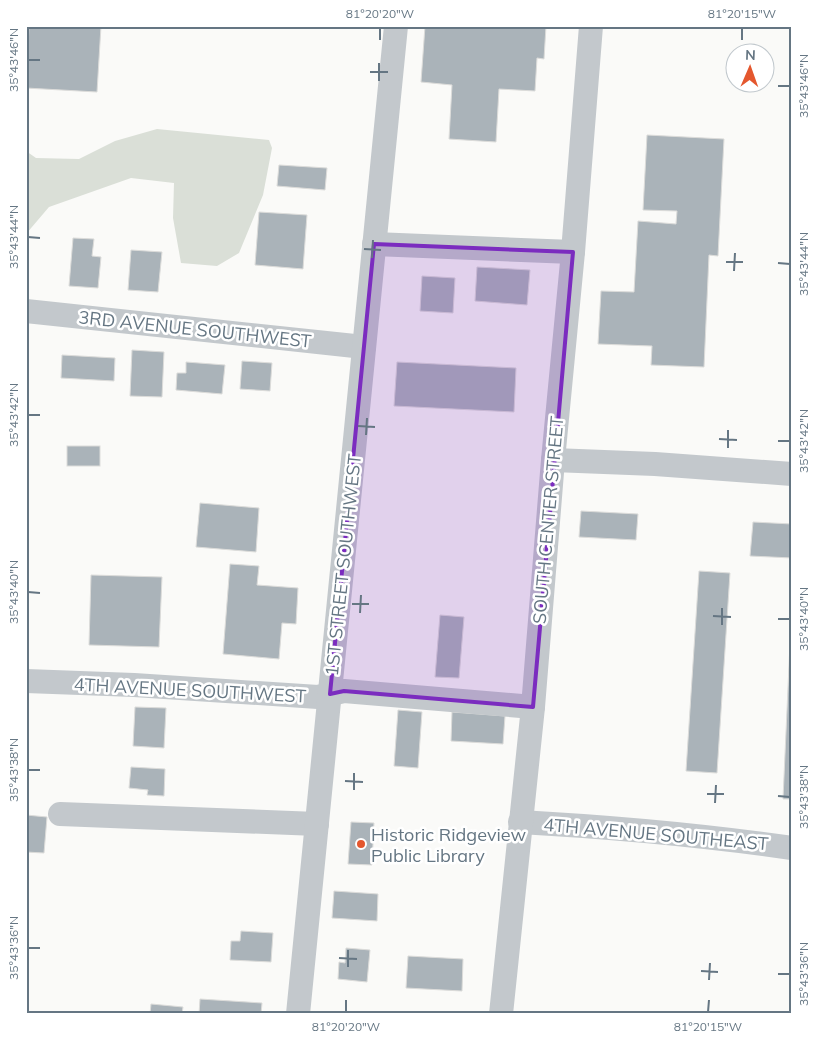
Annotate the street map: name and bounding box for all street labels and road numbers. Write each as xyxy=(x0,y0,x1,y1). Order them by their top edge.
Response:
street label: 3RD AVENUE SOUTHWEST xyxy=(78,305,313,353)
street label: SOUTH CENTER STREET xyxy=(527,415,569,625)
street label: 1ST STREET SOUTHWEST xyxy=(320,453,366,677)
street label: 4TH AVENUE SOUTHWEST xyxy=(73,672,307,708)
street label: 4TH AVENUE SOUTHEAST xyxy=(543,813,769,855)

